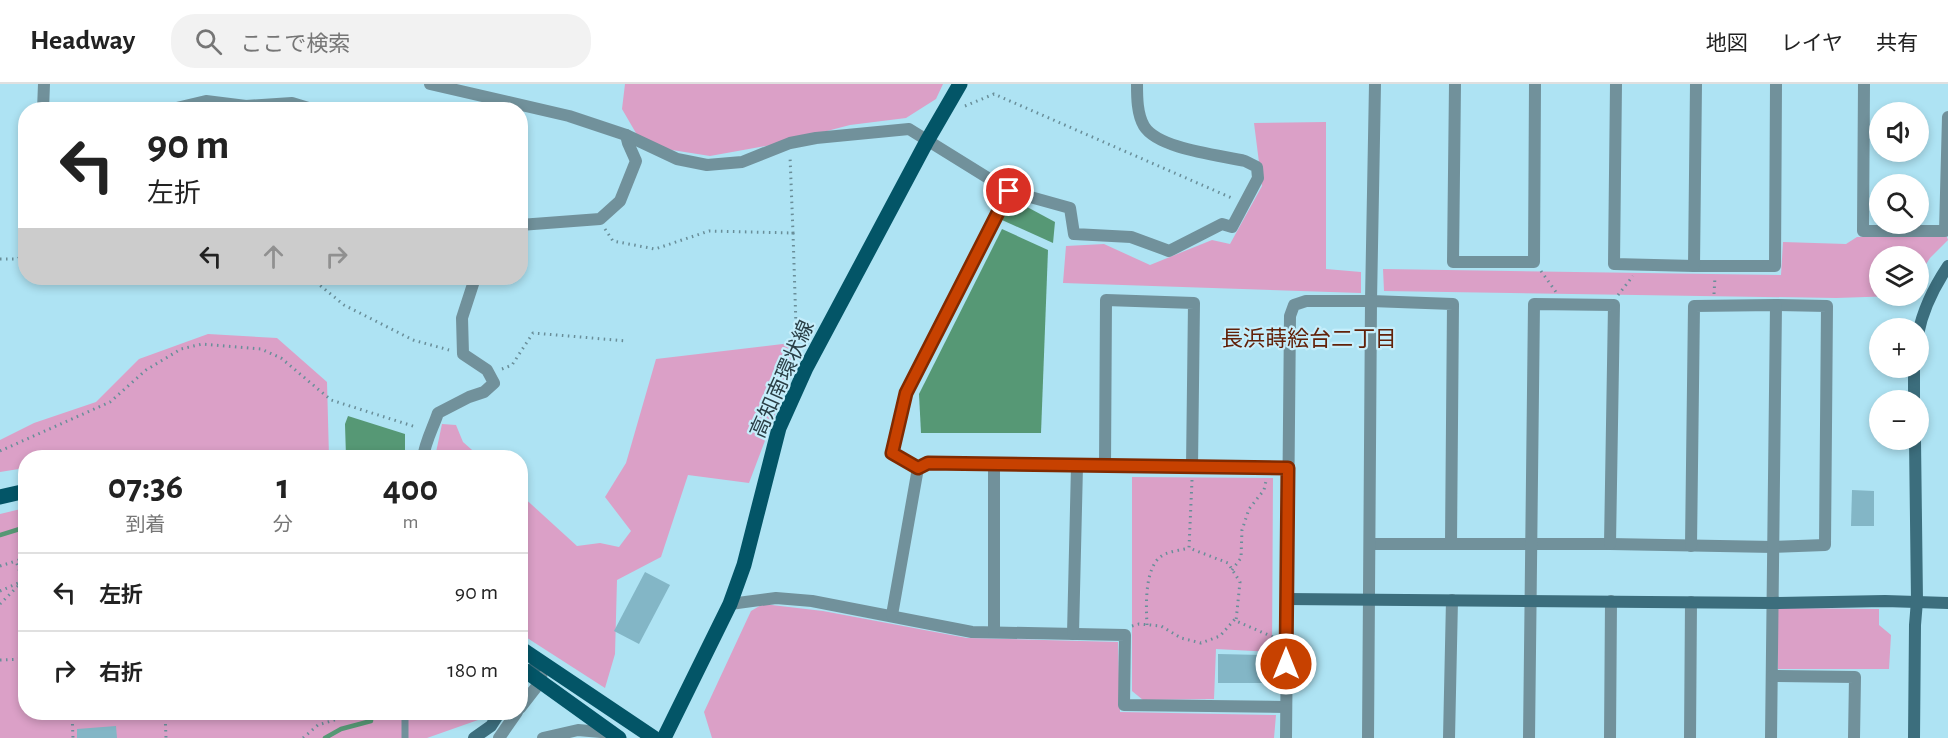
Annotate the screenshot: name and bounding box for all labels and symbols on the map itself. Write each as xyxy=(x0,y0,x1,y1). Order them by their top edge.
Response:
pin xyxy=(983,165,1034,216)
street label: 高知南環状線 xyxy=(746,317,818,441)
district label: 長浜蒔絵台二丁目 xyxy=(1221,327,1397,350)
position arrow xyxy=(1254,632,1318,696)

